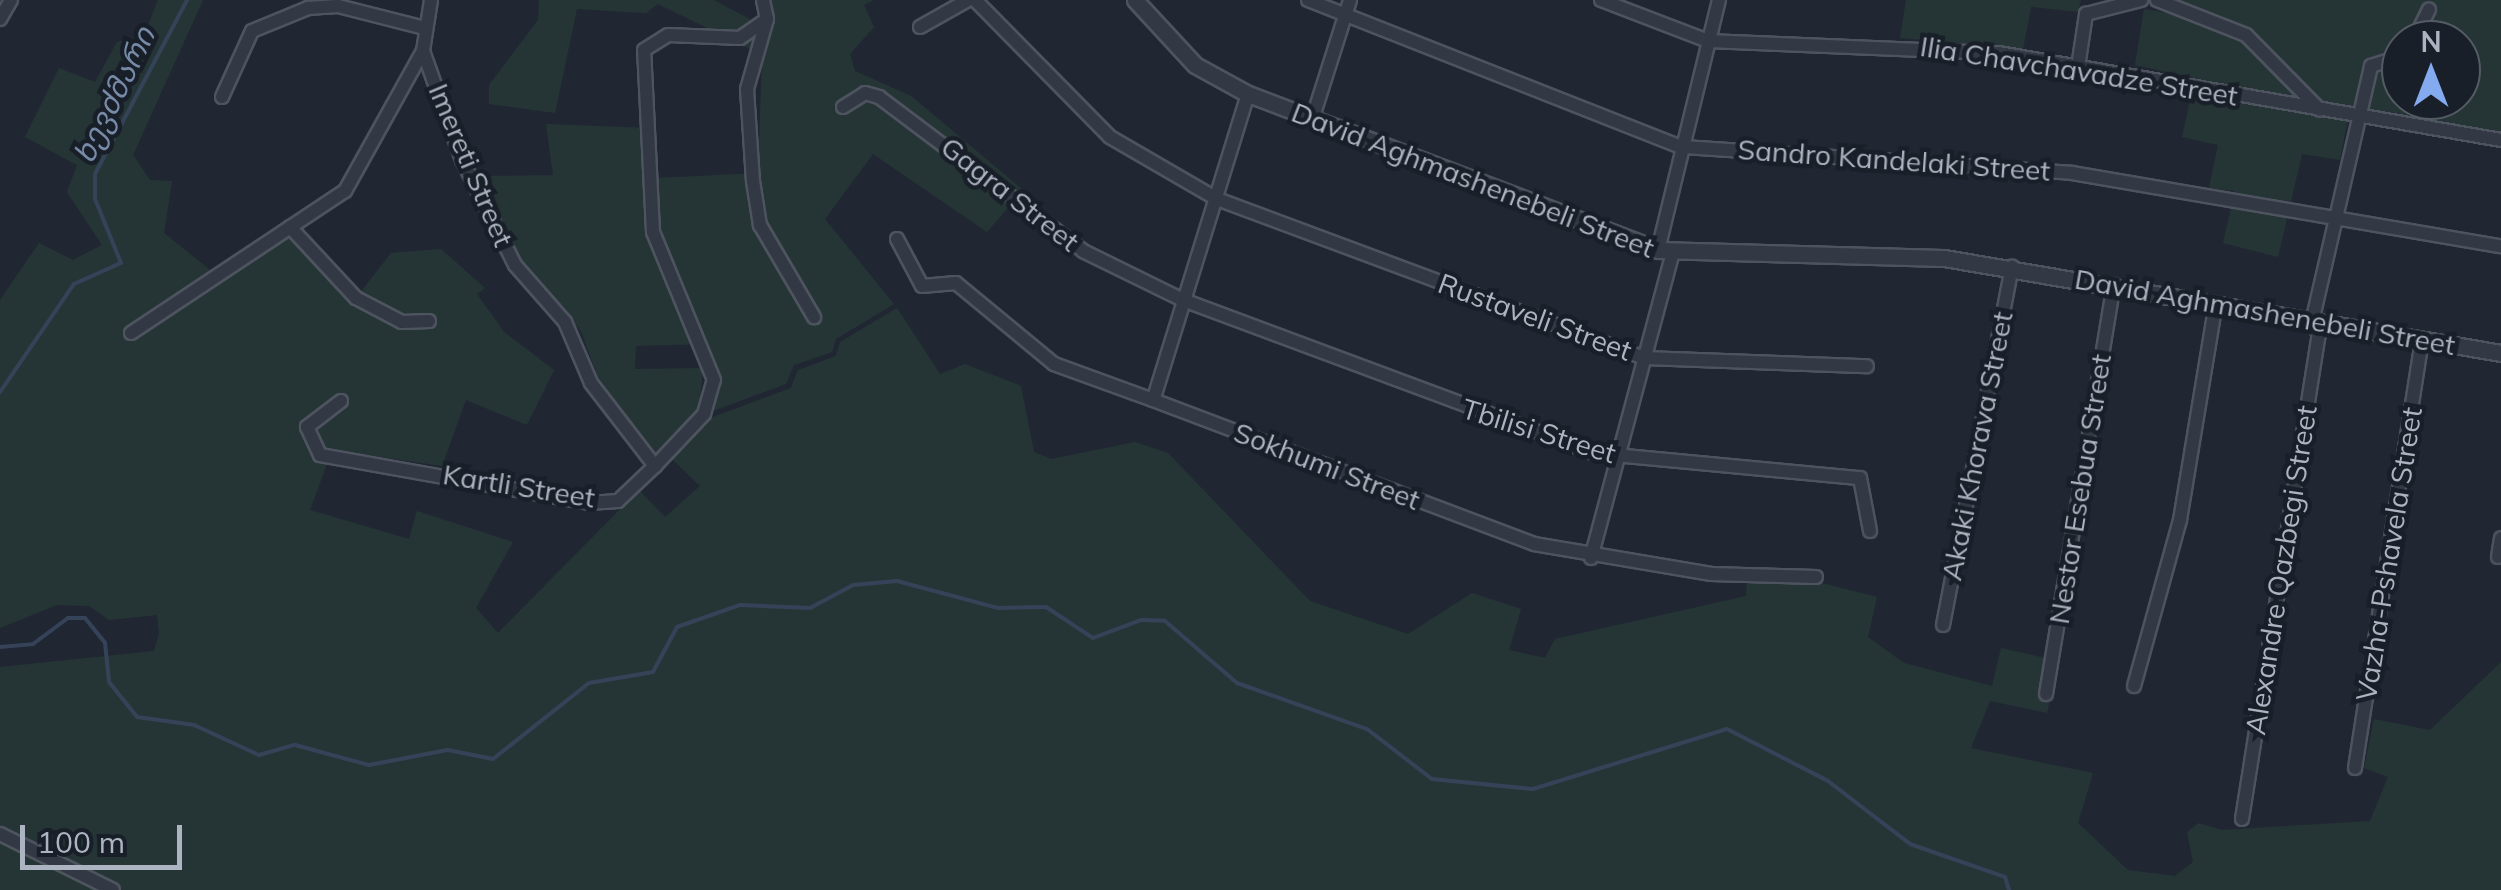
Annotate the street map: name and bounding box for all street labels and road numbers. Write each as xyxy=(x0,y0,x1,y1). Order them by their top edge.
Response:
street label: Ilia Chavchavadze Street xyxy=(1918,29,2240,113)
street label: Imereti Street xyxy=(422,79,520,251)
street label: David Aghmashenebeli Street xyxy=(1287,95,1659,265)
street label: Gagra Street xyxy=(934,130,1086,258)
street label: Sandro Kandelaki Street xyxy=(1737,132,2051,188)
street label: David Aghmashenebeli Street xyxy=(2072,262,2458,362)
street label: Rustaveli Street xyxy=(1434,266,1636,368)
street label: Akaki Khorava Street xyxy=(1934,309,2020,583)
street label: Nestor Esebua Street xyxy=(2042,352,2118,626)
street label: Tbilisi Street xyxy=(1458,392,1620,470)
street label: Alexandre Qazbegi Street xyxy=(2238,403,2324,737)
street label: Vazha-Pshavela Street xyxy=(2349,405,2429,703)
street label: Sokhumi Street xyxy=(1229,415,1425,517)
street label: Kartli Street xyxy=(441,457,597,515)

